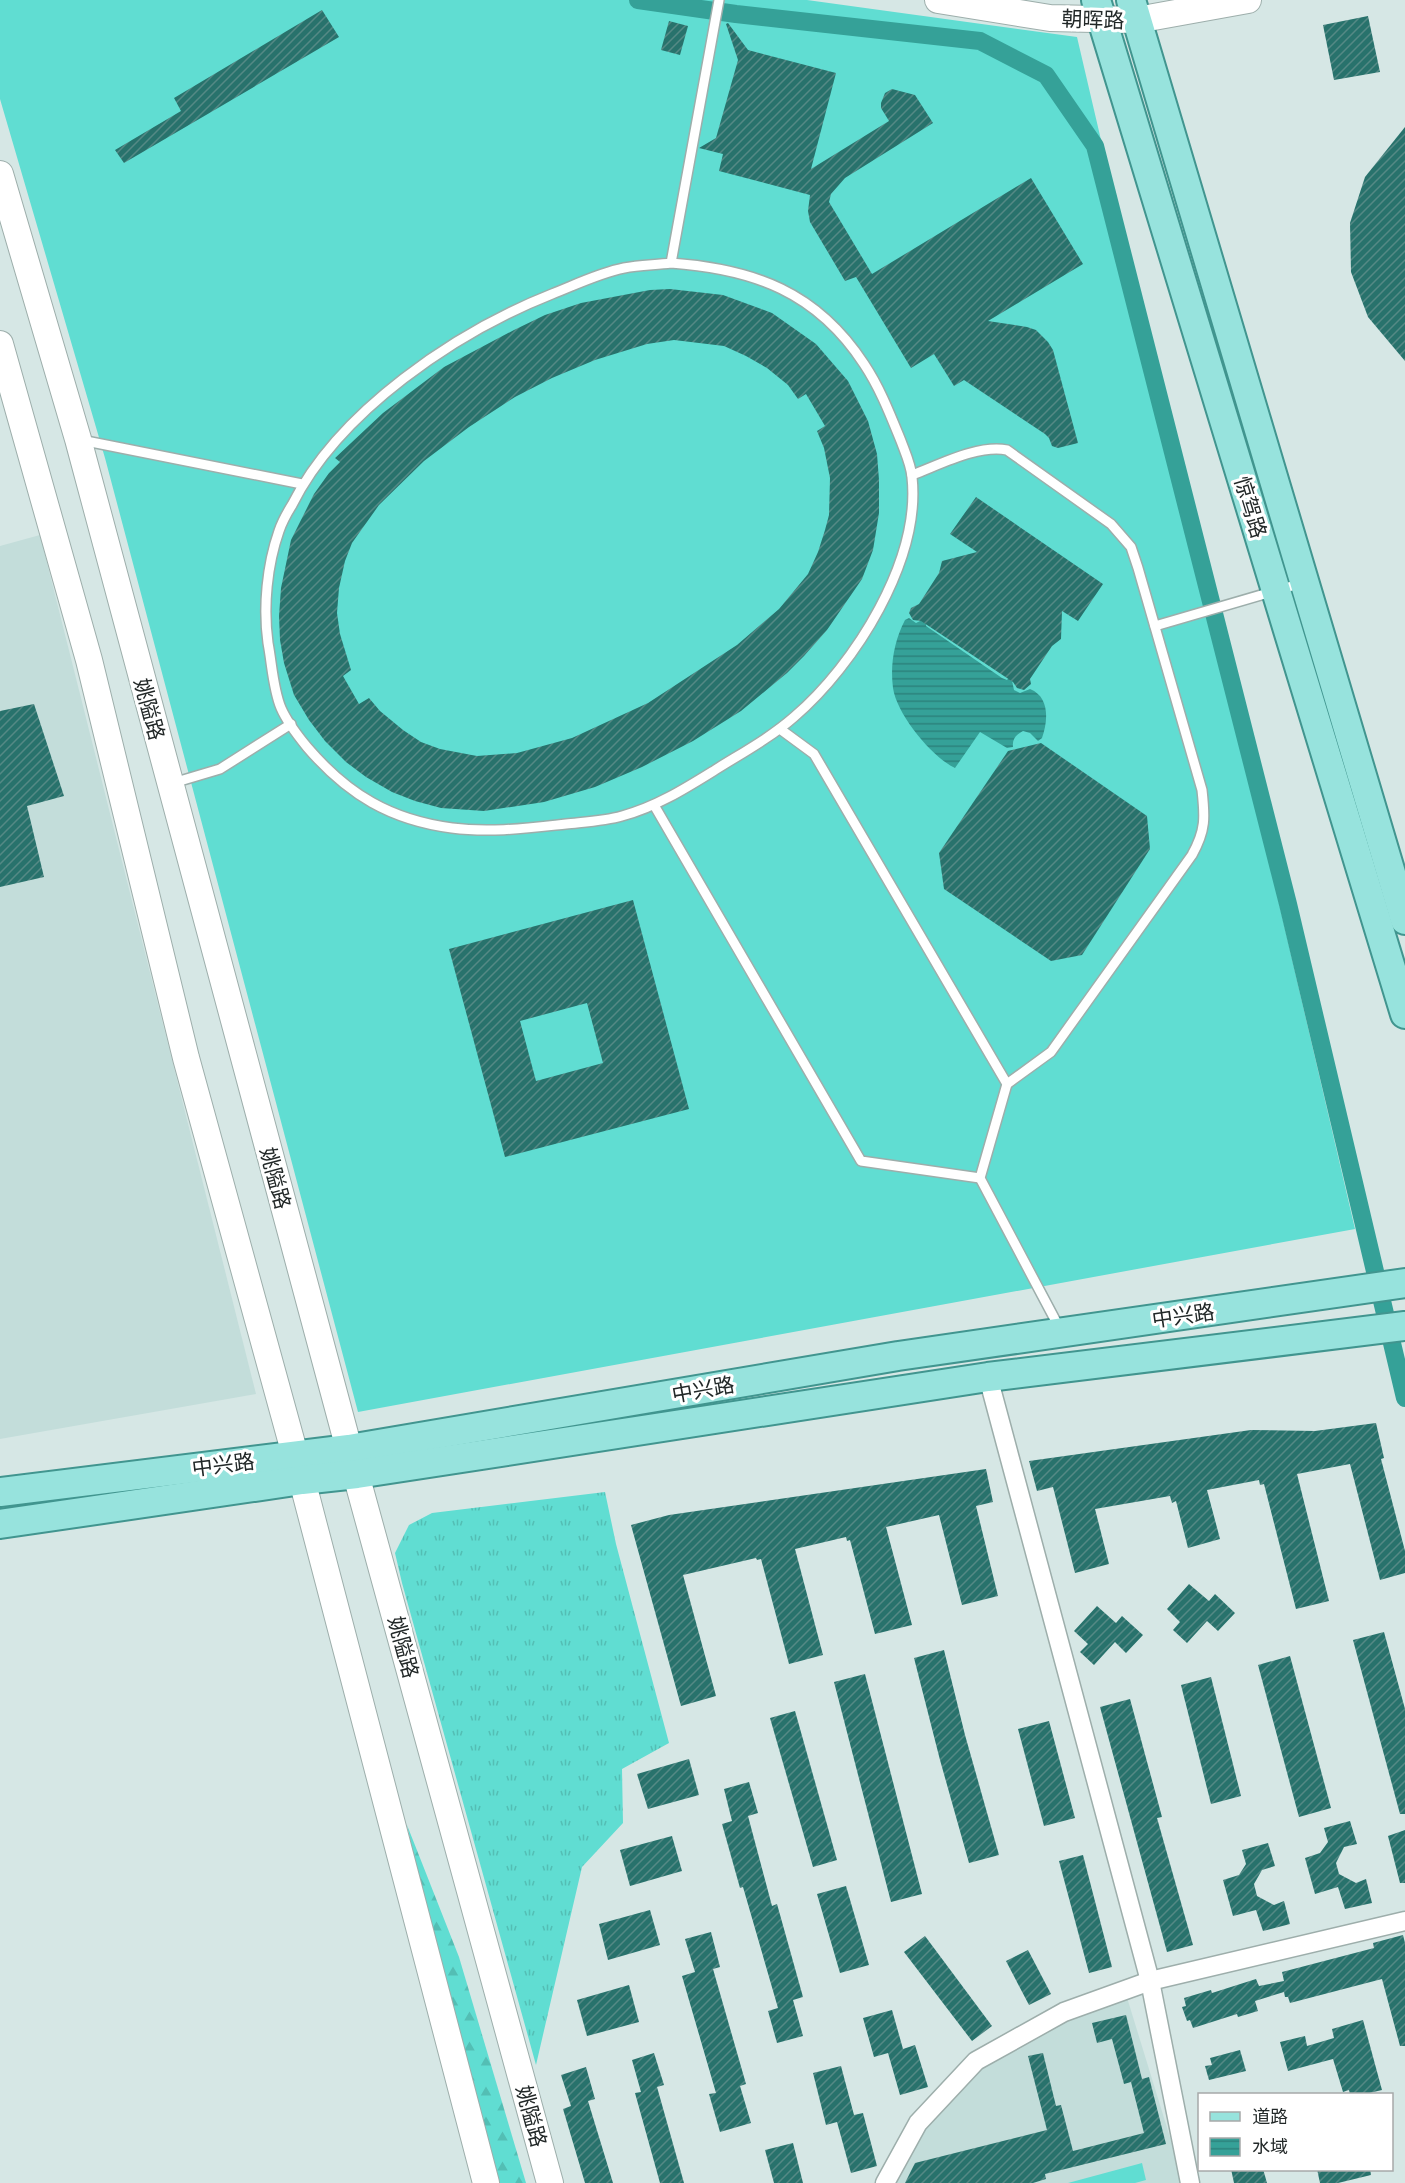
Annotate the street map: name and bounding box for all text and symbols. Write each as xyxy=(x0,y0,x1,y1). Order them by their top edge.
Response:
street label: 朝晖路 xyxy=(1061,5,1125,33)
street label: 惊驾路 xyxy=(1229,473,1273,541)
street label: 姚隘路 xyxy=(129,675,171,743)
street label: 姚隘路 xyxy=(255,1144,297,1212)
street label: 中兴路 xyxy=(1150,1298,1216,1332)
street label: 中兴路 xyxy=(670,1371,736,1407)
street label: 中兴路 xyxy=(190,1447,256,1481)
street label: 姚隘路 xyxy=(383,1613,425,1681)
street label: 姚隘路 xyxy=(511,2082,553,2150)
legend xyxy=(1198,2093,1393,2171)
text: 道路 xyxy=(1252,2105,1288,2128)
text: 水域 xyxy=(1252,2135,1288,2158)

